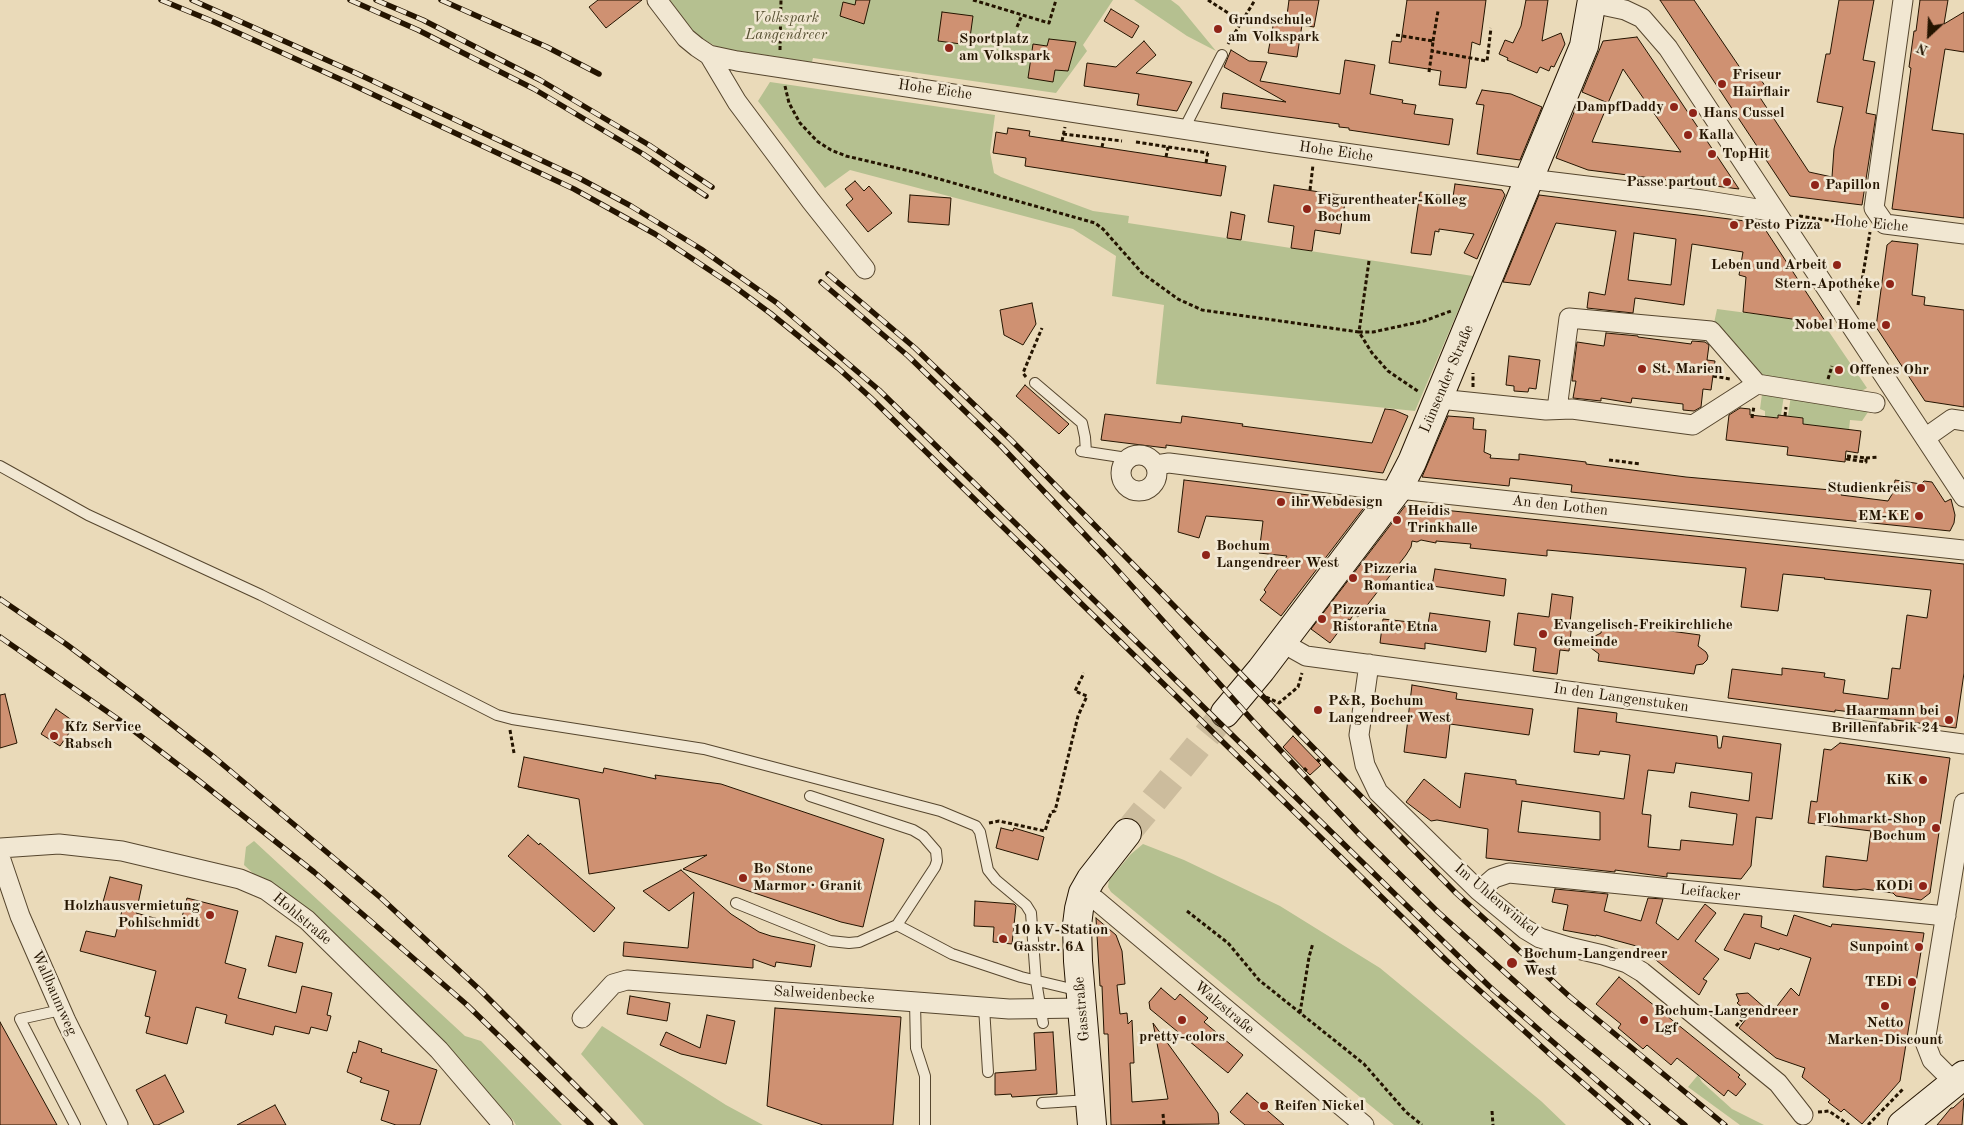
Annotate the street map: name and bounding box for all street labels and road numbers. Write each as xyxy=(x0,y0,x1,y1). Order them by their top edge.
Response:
street label: Hohe Eiche xyxy=(897,76,973,104)
street label: Hohe Eiche xyxy=(1298,138,1374,166)
street label: Hohe Eiche xyxy=(1833,212,1909,236)
street label: Lünsender Straße xyxy=(1416,322,1478,436)
street label: An den Lothen xyxy=(1511,492,1609,520)
street label: In den Langenstuken xyxy=(1552,680,1690,716)
street label: Im Uhlenwinkel xyxy=(1451,860,1541,940)
street label: Leifacker xyxy=(1679,881,1741,905)
street label: Hohlstraße xyxy=(269,889,335,949)
street label: Wallbaumweg xyxy=(27,948,81,1038)
street label: Gasstraße xyxy=(1070,976,1094,1042)
street label: Walzstraße xyxy=(1190,978,1258,1038)
street label: Salweidenbecke xyxy=(773,982,875,1008)

